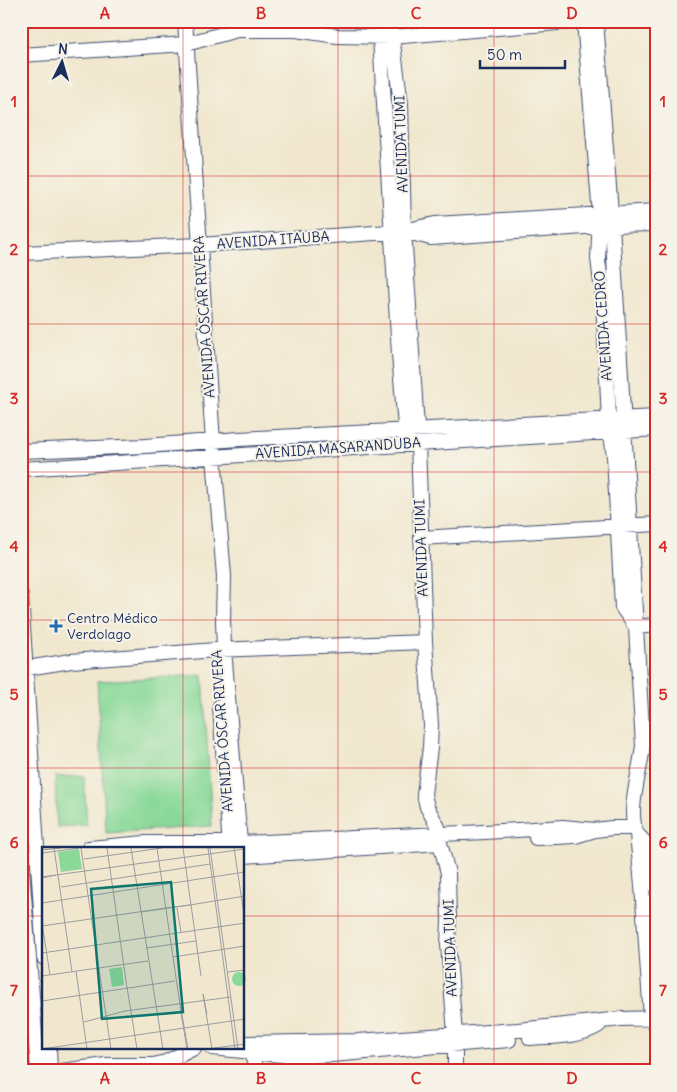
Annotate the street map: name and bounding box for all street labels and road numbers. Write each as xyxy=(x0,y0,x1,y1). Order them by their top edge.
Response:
street label: AVENIDA TUMI xyxy=(390,95,412,193)
street label: AVENIDA ITAUBA xyxy=(216,227,330,253)
street label: AVENIDA ÓSCAR RIVERA xyxy=(189,235,219,399)
street label: AVENIDA CEDRO xyxy=(590,270,616,382)
street label: AVENIDA MASARANDUBA xyxy=(255,433,421,463)
street label: AVENIDA TUMI xyxy=(410,499,432,597)
street label: AVENIDA ÓSCAR RIVERA xyxy=(207,649,237,813)
street label: AVENIDA TUMI xyxy=(439,899,461,997)

